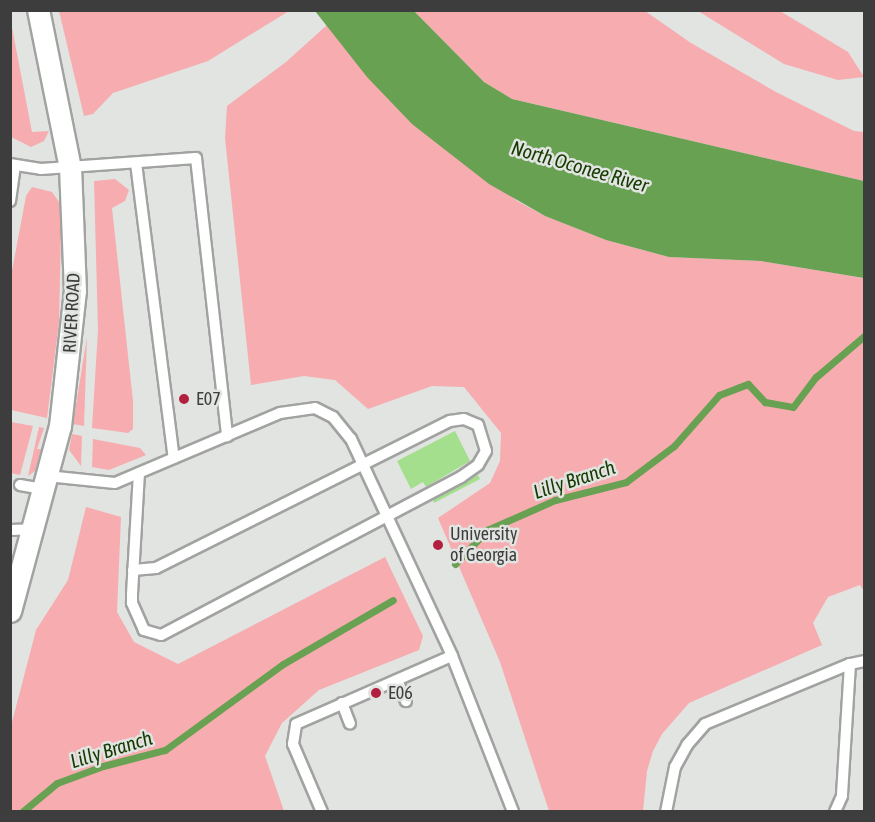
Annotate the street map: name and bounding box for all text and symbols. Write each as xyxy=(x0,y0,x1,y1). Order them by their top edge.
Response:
water label: North Oconee River xyxy=(509,135,651,197)
street label: RIVER ROAD xyxy=(59,273,85,353)
place label: E07 xyxy=(196,388,221,410)
marker: E07 xyxy=(177,392,191,406)
water label: Lilly Branch xyxy=(530,455,618,503)
place label: University of Georgia xyxy=(450,524,517,566)
marker: University of Georgia xyxy=(431,538,445,552)
place label: E06 xyxy=(388,682,413,704)
marker: E06 xyxy=(369,686,383,700)
water label: Lilly Branch xyxy=(67,725,155,773)

